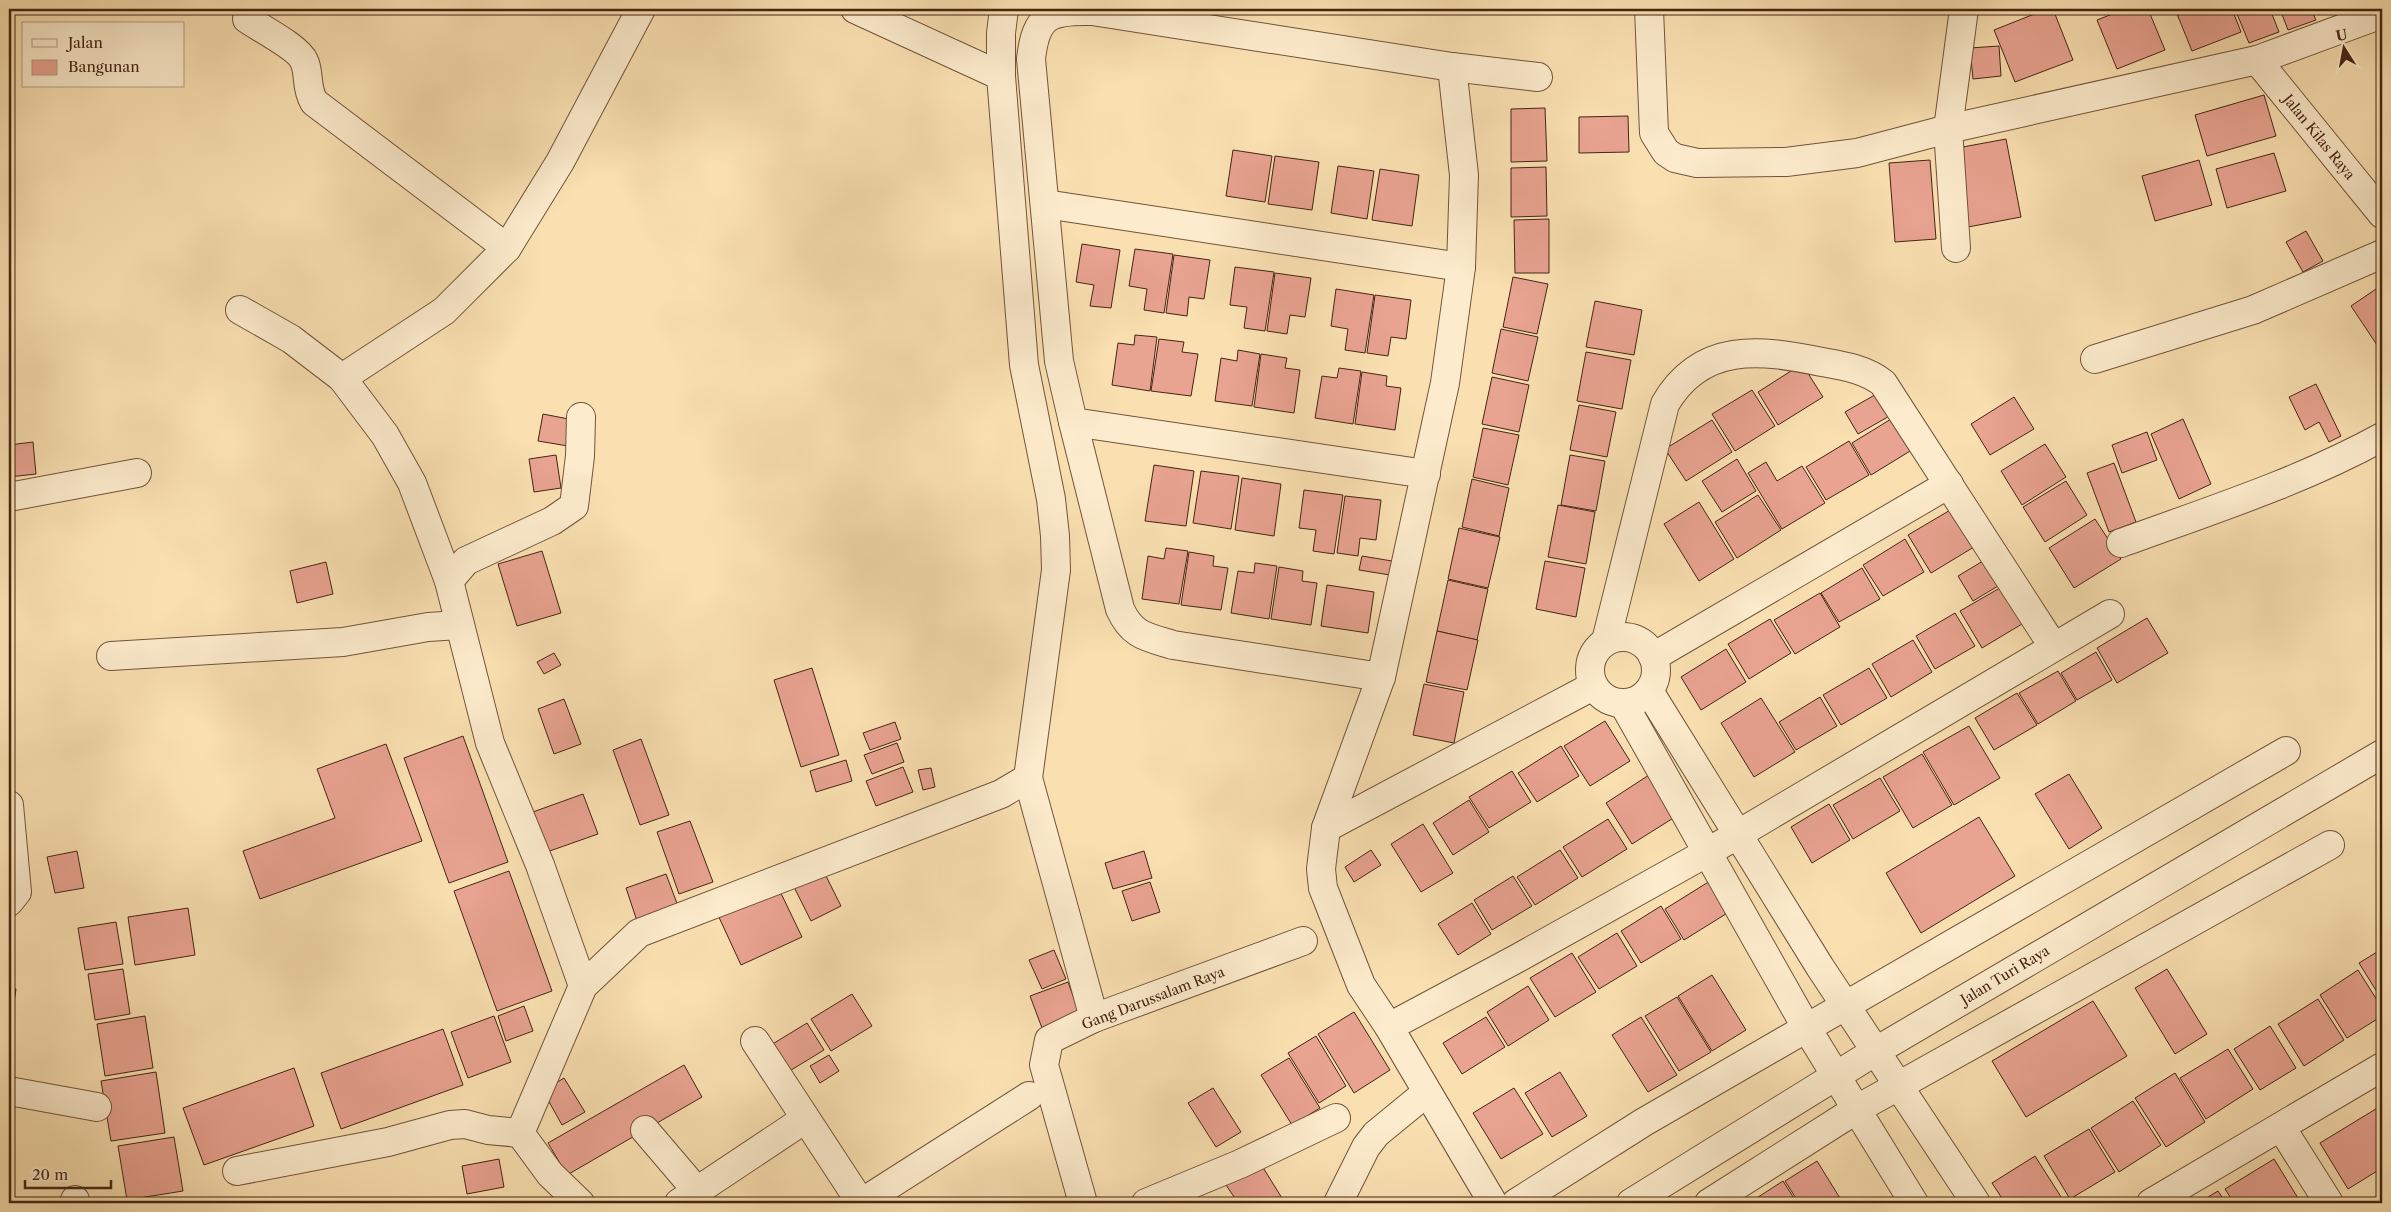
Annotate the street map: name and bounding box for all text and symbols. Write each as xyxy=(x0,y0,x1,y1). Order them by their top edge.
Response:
legend xyxy=(22,22,185,88)
north arrow xyxy=(2318,22,2368,72)
text: U xyxy=(2334,25,2349,45)
text: Jalan xyxy=(66,33,103,52)
text: Bangunan xyxy=(68,57,140,76)
street label: Jalan Kilas Raya xyxy=(2278,89,2359,184)
street label: Jalan Turi Raya xyxy=(1956,941,2053,1010)
street label: Gang Darussalam Raya xyxy=(1079,962,1228,1034)
scale bar xyxy=(25,1157,111,1189)
text: 20 m xyxy=(32,1165,68,1184)

